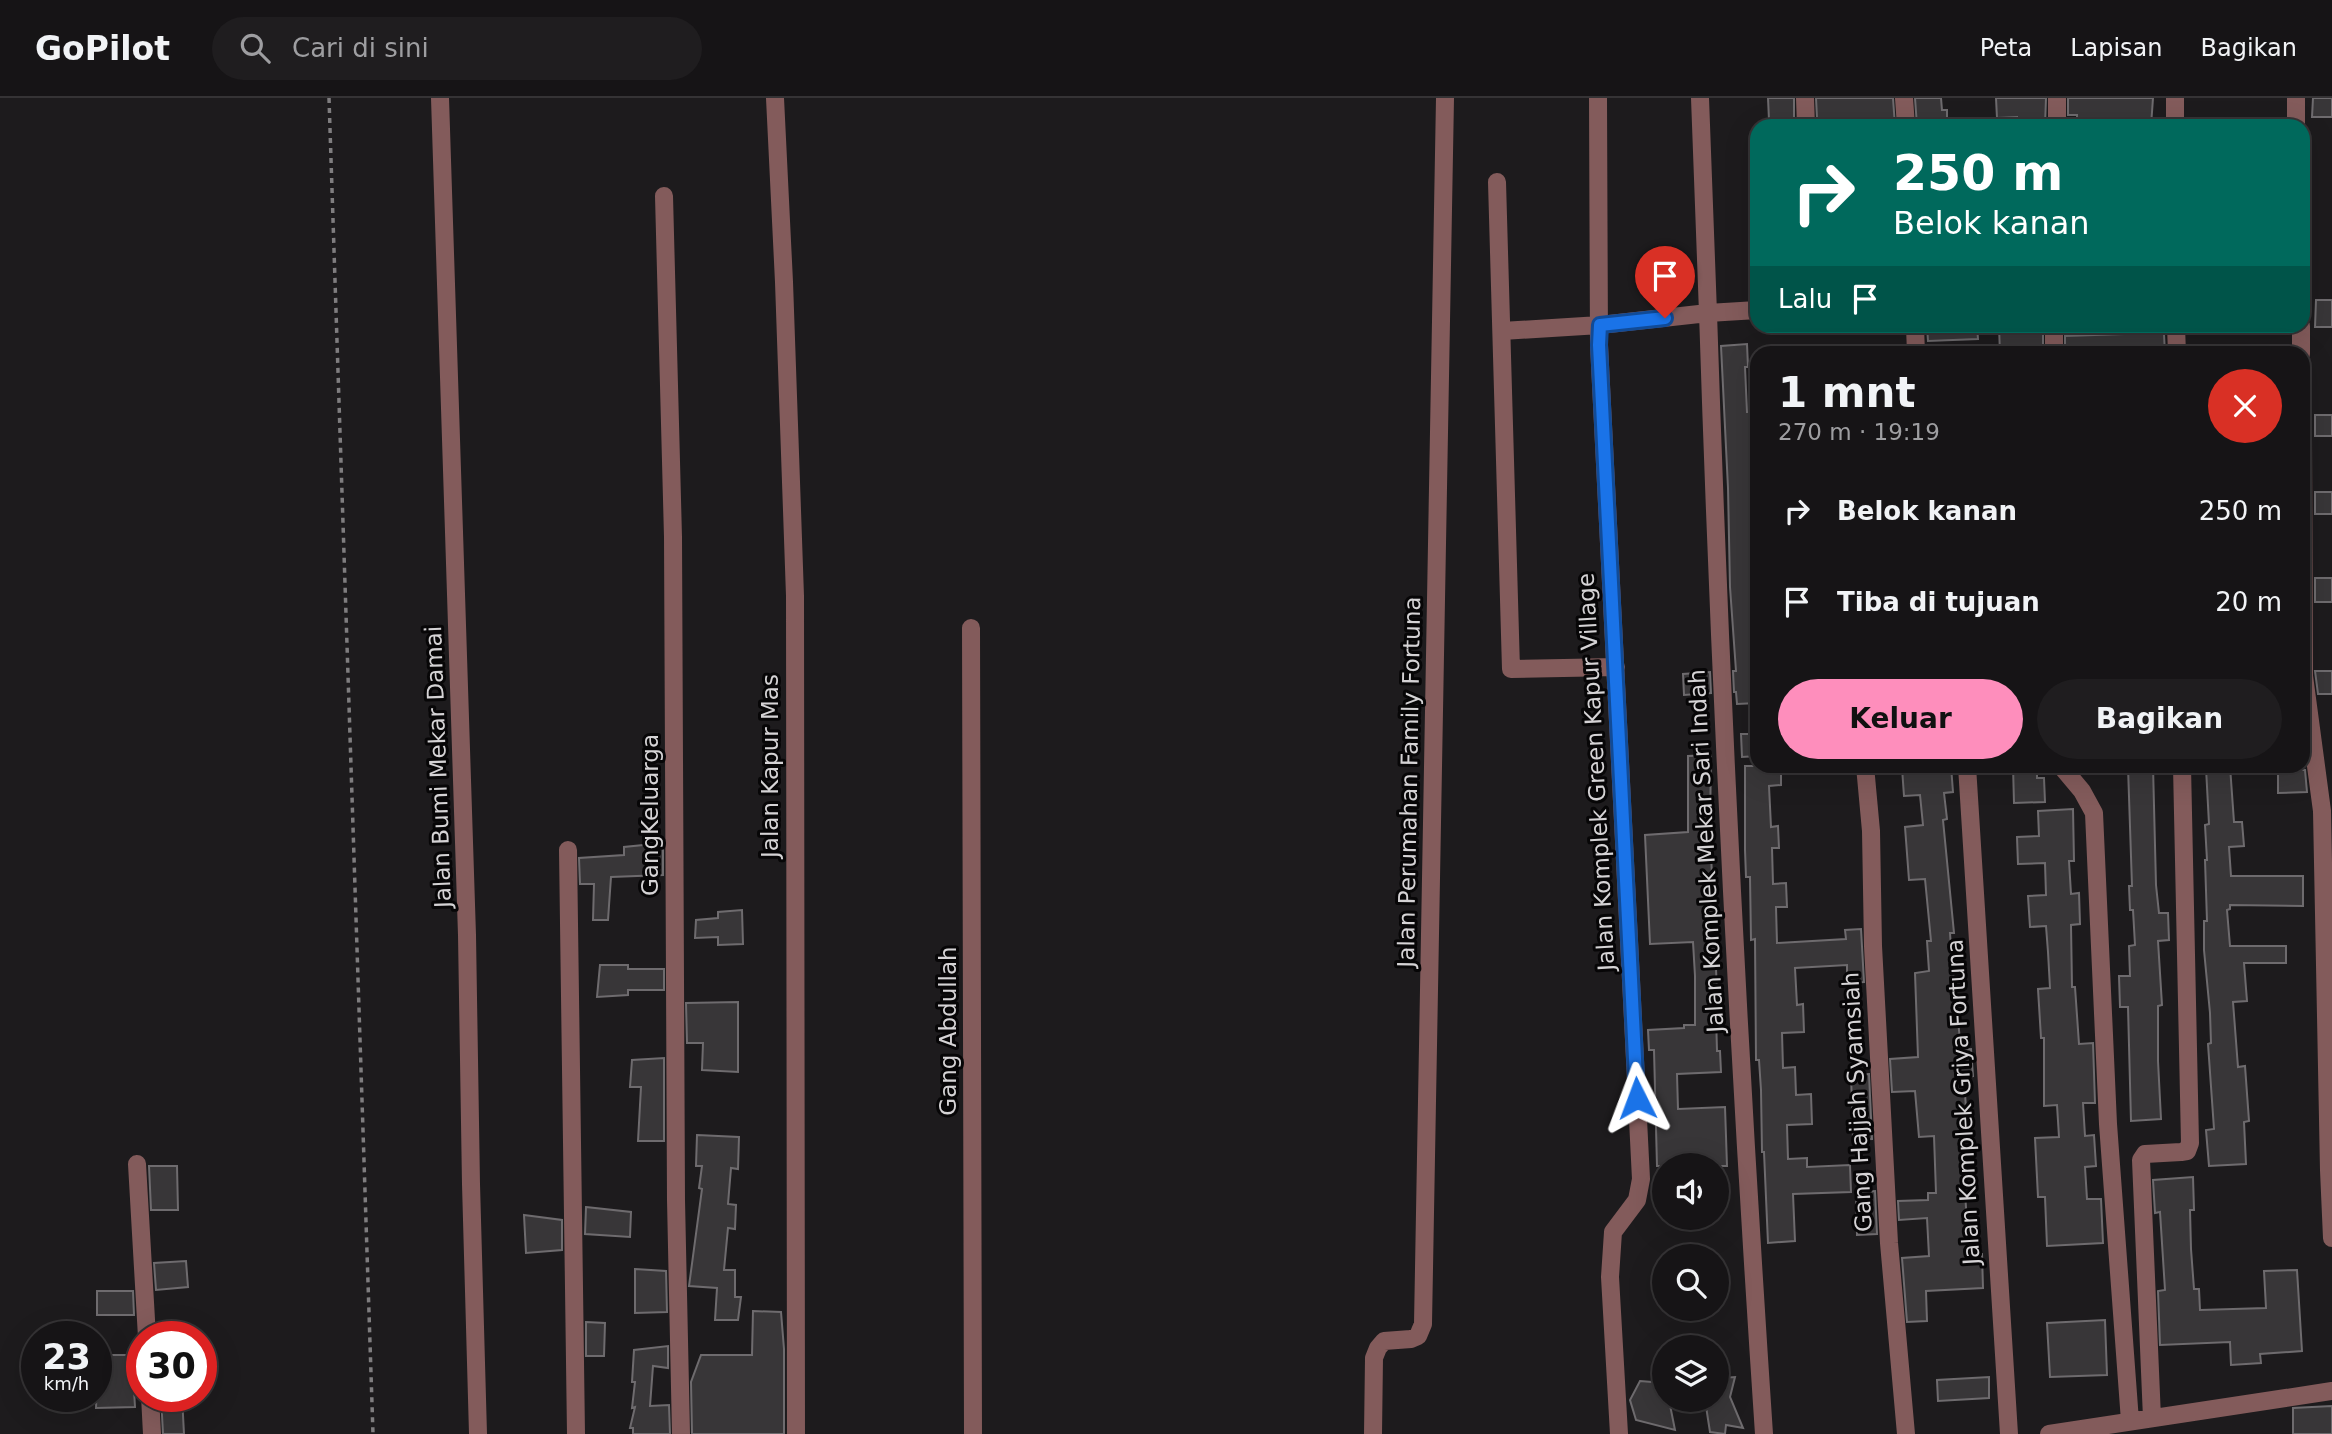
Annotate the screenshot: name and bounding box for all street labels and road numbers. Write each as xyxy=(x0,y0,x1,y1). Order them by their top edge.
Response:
street label: Jalan Komplek Green Kapur Village xyxy=(1573,572,1620,974)
street label: Jalan Perumahan Family Fortuna xyxy=(1393,596,1425,970)
street label: Jalan Bumi Mekar Damai xyxy=(420,626,456,910)
street label: Jalan Komplek Mekar Sari Indah xyxy=(1684,669,1729,1035)
street label: Jalan Kapur Mas xyxy=(757,674,783,860)
street label: GangKeluarga xyxy=(637,734,663,896)
street label: Jalan Komplek Griya Fortuna xyxy=(1941,938,1985,1268)
street label: Gang Abdullah xyxy=(935,946,961,1116)
street label: Gang Hajjah Syamsiah xyxy=(1837,971,1877,1233)

